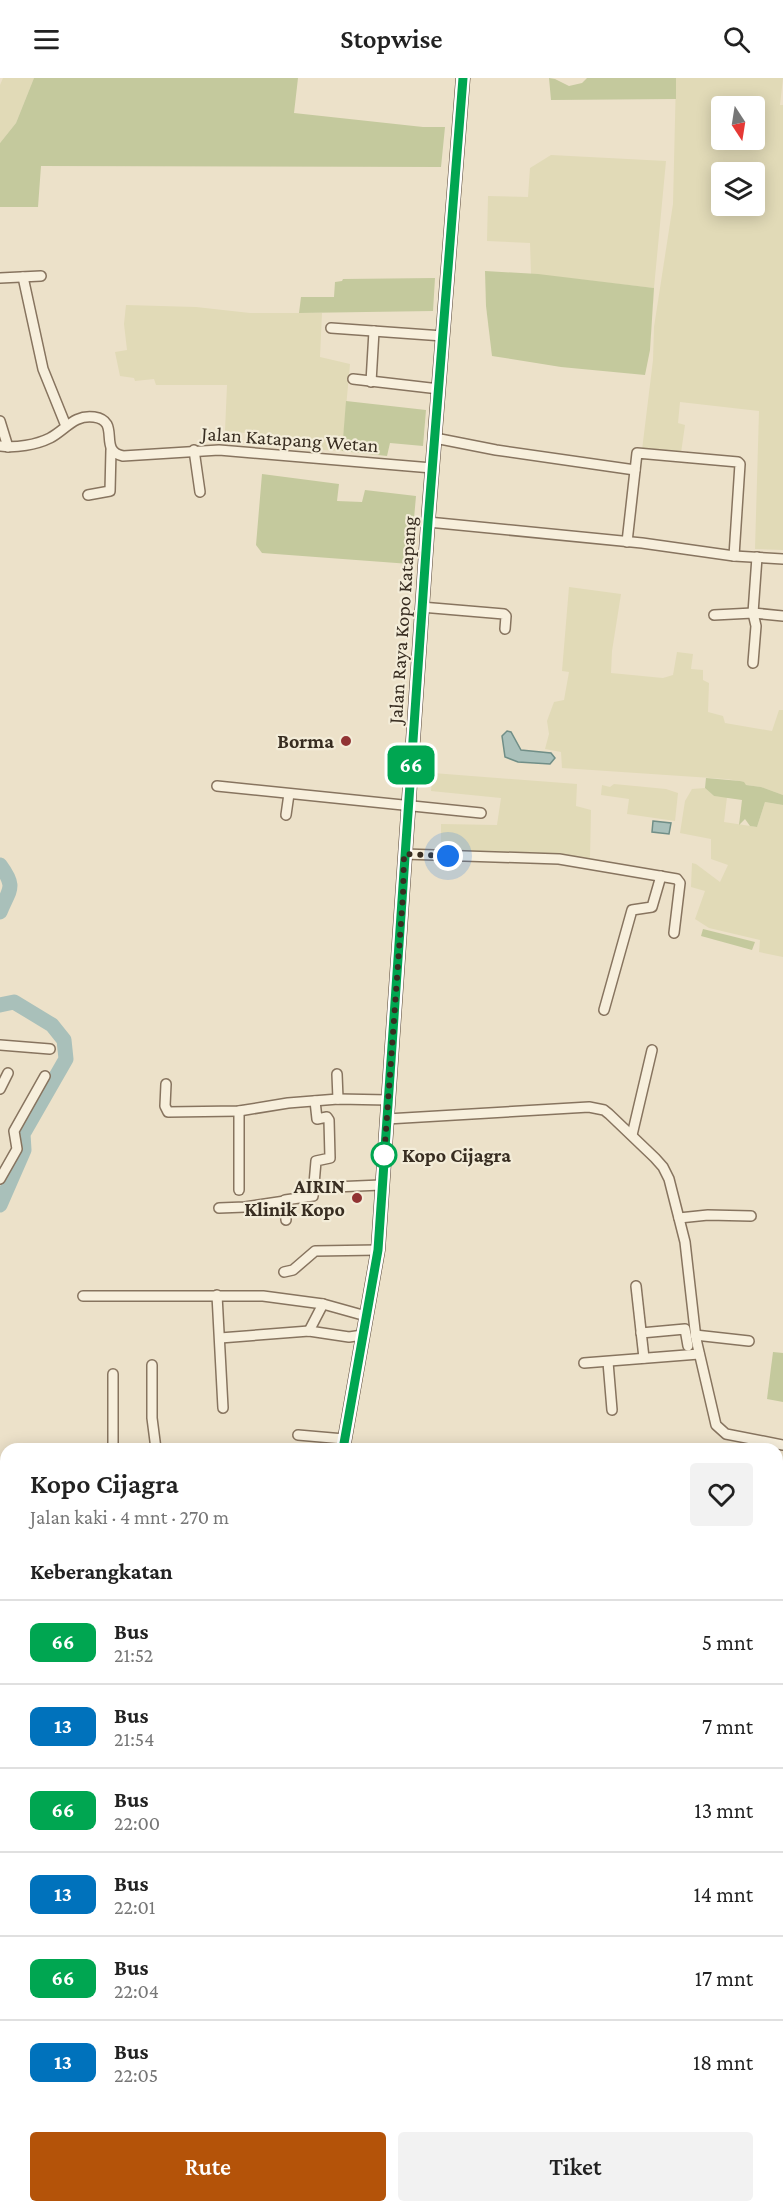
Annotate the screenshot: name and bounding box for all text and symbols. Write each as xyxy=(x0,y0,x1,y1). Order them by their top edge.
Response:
icon: menu xyxy=(30,23,63,56)
icon: search xyxy=(720,23,753,56)
text: Stopwise xyxy=(340,24,443,54)
north arrow xyxy=(711,96,765,150)
map controls xyxy=(711,96,765,216)
button: layers xyxy=(711,162,765,216)
street label: Jalan Katapang Wetan xyxy=(199,422,379,457)
street label: Jalan Raya Kopo Katapang xyxy=(384,515,421,727)
place label: Borma xyxy=(277,730,334,752)
marker: Borma xyxy=(339,734,353,748)
line badge: 66 xyxy=(384,746,438,784)
text: 66 xyxy=(400,753,422,777)
your location xyxy=(433,841,463,871)
marker: Kopo Cijagra xyxy=(371,1142,397,1168)
place label: Kopo Cijagra xyxy=(402,1144,511,1167)
place label: AIRIN Klinik Kopo xyxy=(244,1175,345,1220)
marker: AIRIN Klinik Kopo xyxy=(350,1191,364,1205)
button: heart xyxy=(690,1463,753,1526)
text: Kopo Cijagra xyxy=(30,1468,179,1499)
text: Jalan kaki · 4 mnt · 270 m xyxy=(30,1506,229,1528)
text: Keberangkatan xyxy=(30,1559,173,1584)
text: Bus xyxy=(114,1619,148,1644)
text: 66 xyxy=(52,1630,74,1654)
text: 5 mnt xyxy=(702,1630,753,1655)
text: 21:52 xyxy=(114,1644,153,1666)
text: Bus xyxy=(114,1703,148,1728)
text: 13 xyxy=(54,1714,72,1738)
text: 7 mnt xyxy=(702,1714,753,1739)
text: 21:54 xyxy=(114,1728,154,1750)
text: Bus xyxy=(114,1787,148,1812)
text: 66 xyxy=(52,1798,74,1822)
text: 13 mnt xyxy=(694,1798,753,1823)
text: 22:00 xyxy=(114,1812,160,1834)
text: Bus xyxy=(114,1871,148,1896)
text: 13 xyxy=(54,1882,72,1906)
text: 14 mnt xyxy=(694,1882,753,1907)
text: 22:01 xyxy=(114,1896,155,1918)
text: Bus xyxy=(114,1955,148,1980)
text: 66 xyxy=(52,1966,74,1990)
text: 17 mnt xyxy=(695,1966,753,1991)
text: 22:04 xyxy=(114,1980,159,2002)
text: Bus xyxy=(114,2039,148,2064)
text: 13 xyxy=(54,2050,72,2074)
text: 18 mnt xyxy=(693,2050,753,2075)
text: 22:05 xyxy=(114,2064,158,2086)
button: Rute xyxy=(30,2132,386,2201)
button: Tiket xyxy=(398,2132,753,2201)

